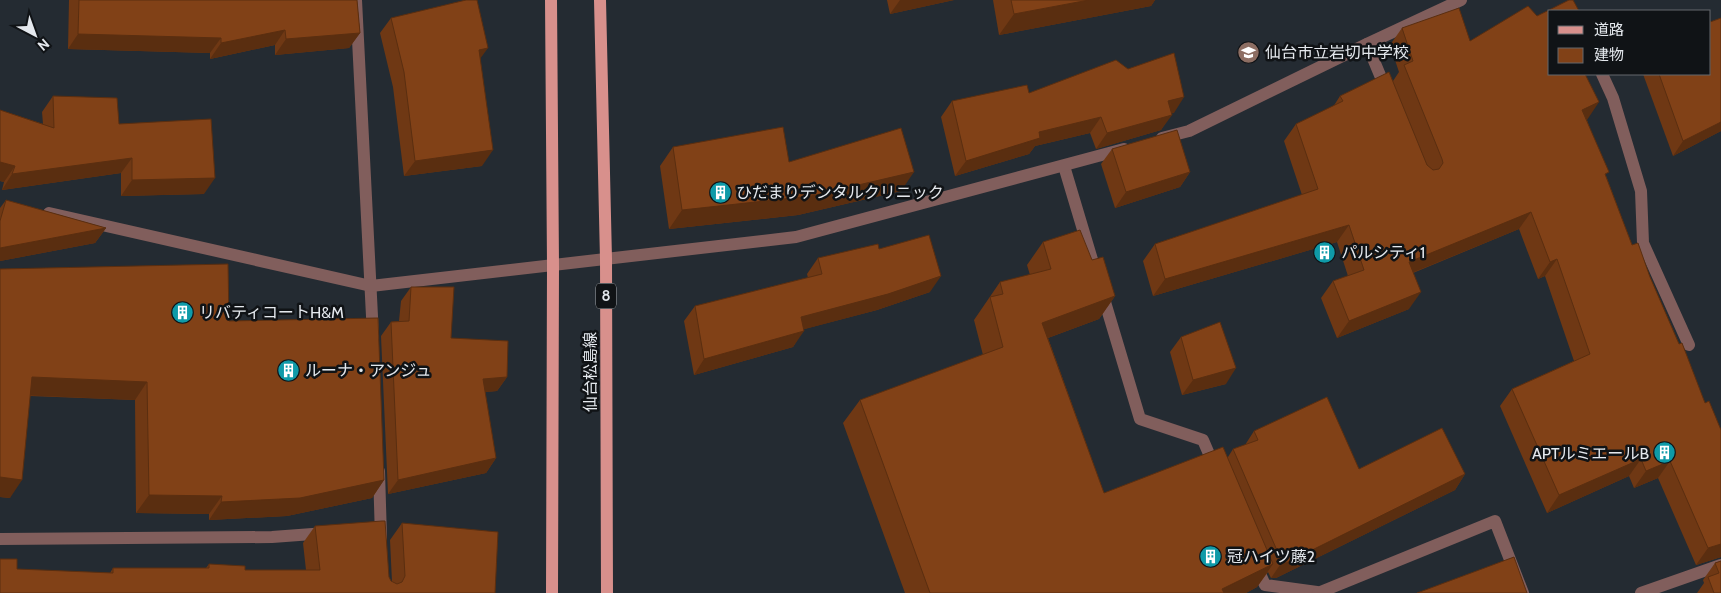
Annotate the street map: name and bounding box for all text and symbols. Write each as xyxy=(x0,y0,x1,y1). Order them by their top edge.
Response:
north arrow xyxy=(10,10,60,60)
legend xyxy=(1548,10,1711,75)
text: 道路 xyxy=(1594,21,1624,39)
text: N xyxy=(34,35,53,55)
school or university icon: 仙台市立岩切中学校 xyxy=(1237,40,1261,64)
place label: 仙台市立岩切中学校 xyxy=(1265,43,1409,62)
text: 建物 xyxy=(1594,46,1624,64)
building icon: ひだまりデンタルクリニック xyxy=(708,180,732,204)
place label: ひだまりデンタルクリニック xyxy=(736,183,944,202)
building icon: パルシティ1 xyxy=(1313,240,1337,264)
place label: パルシティ1 xyxy=(1341,243,1425,262)
road number: 8 xyxy=(596,284,616,308)
building icon: リバティコートH&M xyxy=(171,300,195,324)
place label: リバティコートH&M xyxy=(199,303,344,322)
street label: 仙台松島線 xyxy=(581,332,600,412)
building icon: ルーナ・アンジュ xyxy=(277,358,301,382)
place label: ルーナ・アンジュ xyxy=(305,361,431,380)
building icon: APTルミエールB xyxy=(1653,441,1677,465)
place label: APTルミエールB xyxy=(1532,444,1649,463)
building icon: 冠ハイツ藤2 xyxy=(1199,544,1223,568)
place label: 冠ハイツ藤2 xyxy=(1227,547,1315,566)

